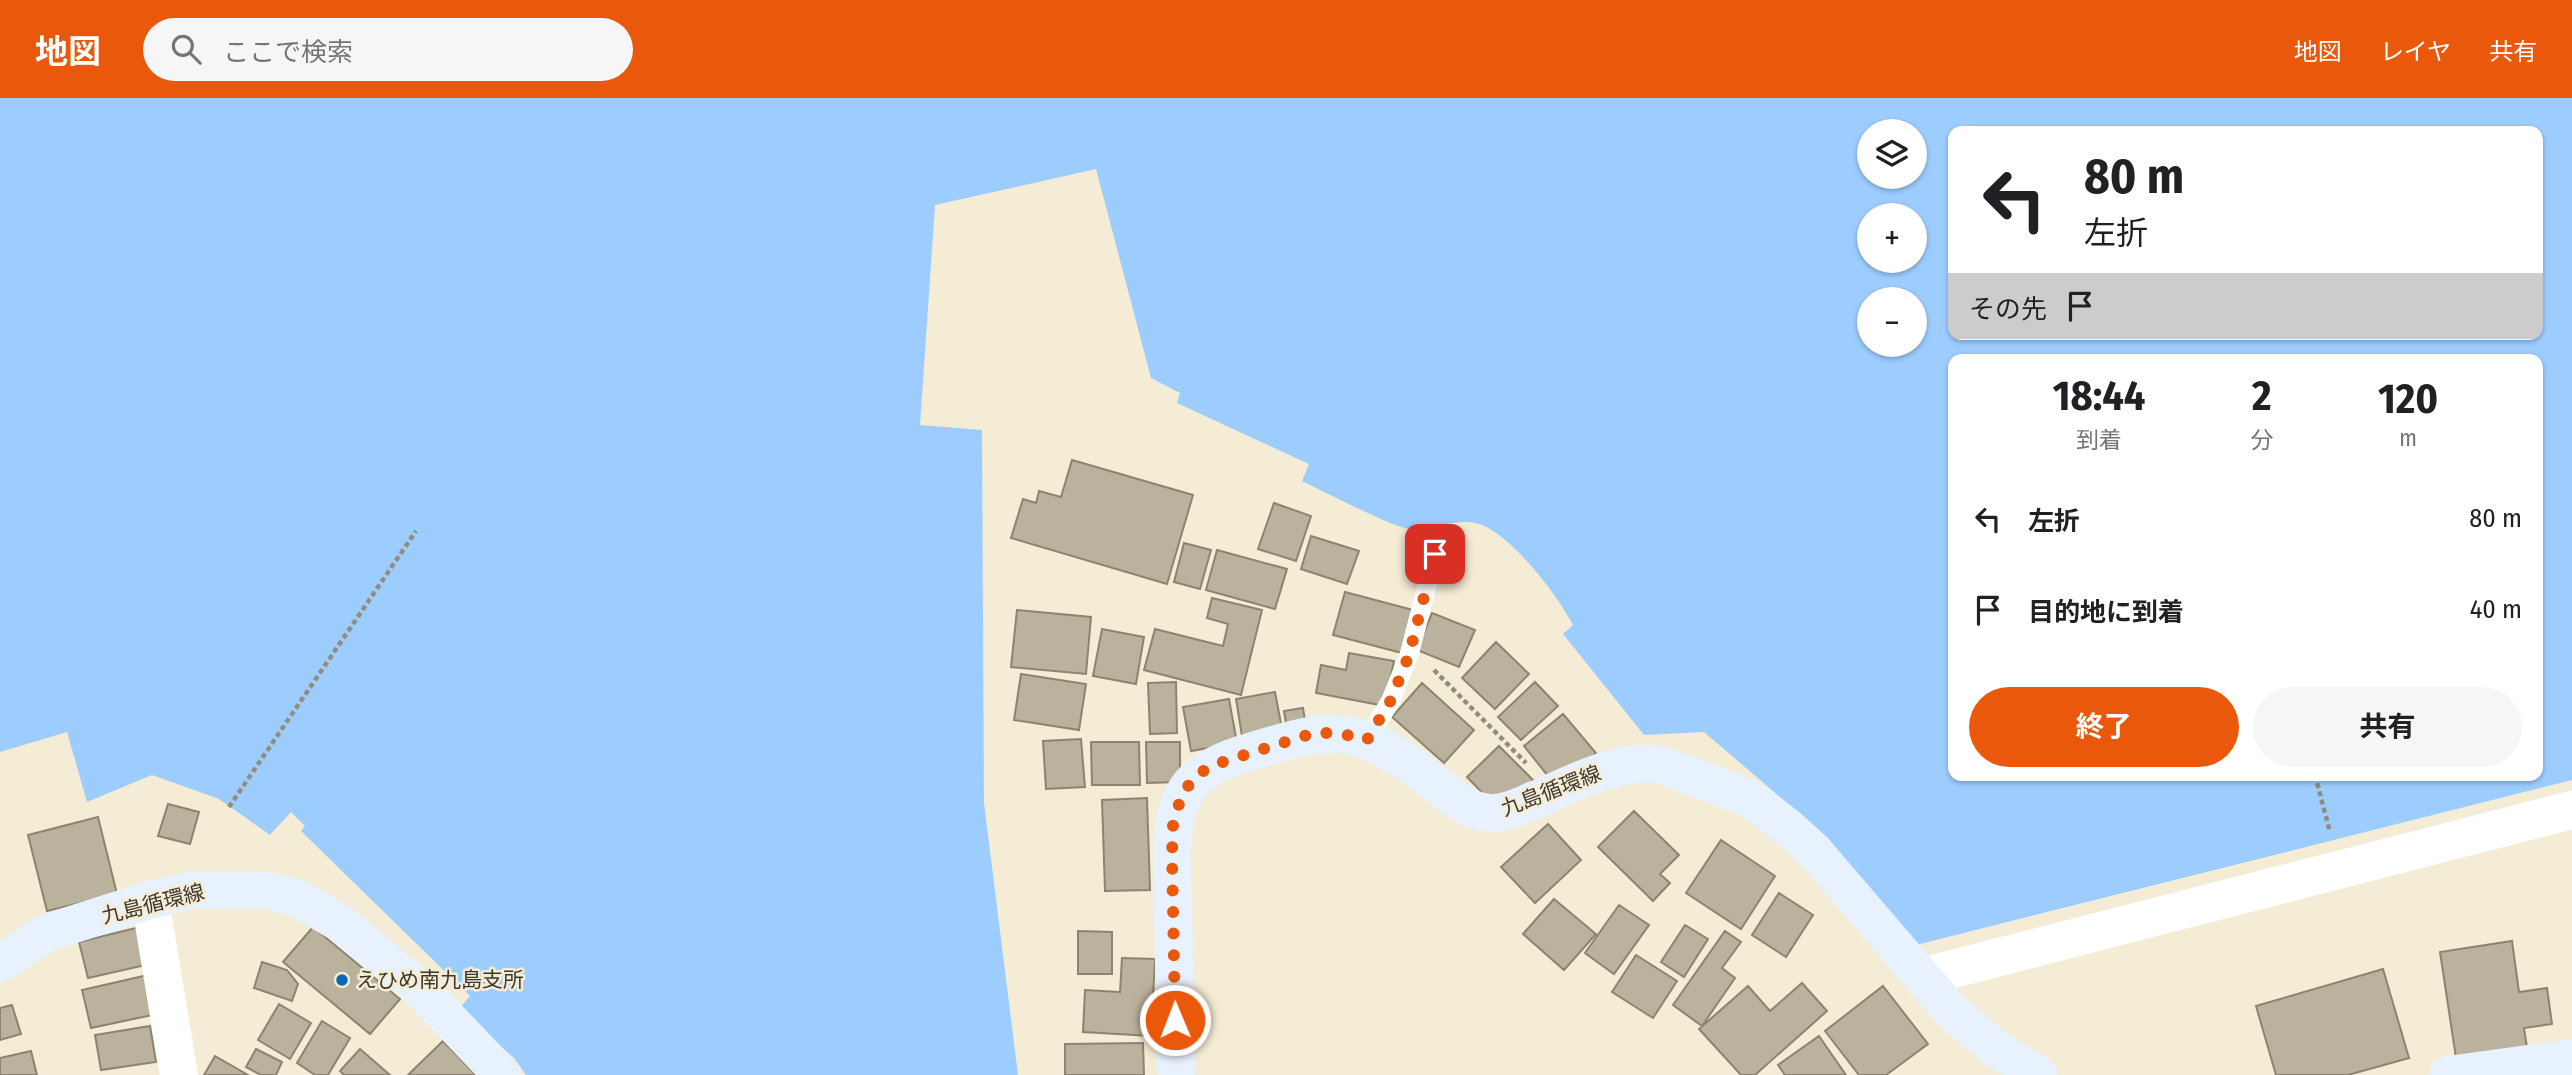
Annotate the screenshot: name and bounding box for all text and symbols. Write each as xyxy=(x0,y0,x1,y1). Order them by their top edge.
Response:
search box xyxy=(143,18,633,81)
icon: search xyxy=(167,30,205,68)
text: 地図 xyxy=(35,32,101,72)
text: ここで検索 xyxy=(223,37,353,68)
text: 地図 xyxy=(2294,38,2342,66)
text: レイヤ xyxy=(2380,38,2451,66)
text: 共有 xyxy=(2489,38,2537,66)
map controls xyxy=(1857,119,1927,357)
button: layers xyxy=(1857,119,1927,189)
text: 80 m xyxy=(2084,147,2184,206)
icon: left xyxy=(1969,154,2060,245)
button: + xyxy=(1857,203,1927,273)
text: 左折 xyxy=(2084,214,2148,252)
button: − xyxy=(1857,287,1927,357)
icon: arrive xyxy=(2061,287,2099,325)
text: その先 xyxy=(1969,294,2047,325)
text: 18:44 xyxy=(2053,371,2145,421)
text: 2 xyxy=(2252,371,2271,421)
text: 120 xyxy=(2378,374,2438,424)
text: m xyxy=(2399,424,2417,452)
text: 到着 xyxy=(2076,426,2122,454)
text: 分 xyxy=(2250,426,2273,454)
icon: left xyxy=(1969,500,2007,538)
text: 80 m xyxy=(2469,503,2522,534)
text: 左折 xyxy=(2028,506,2080,537)
pin xyxy=(1405,524,1465,584)
icon: arrive xyxy=(1416,535,1454,573)
icon: arrive xyxy=(1969,591,2007,629)
text: 40 m xyxy=(2470,594,2522,625)
text: 目的地に到着 xyxy=(2028,597,2184,628)
button: 終了 xyxy=(1969,687,2239,767)
button: 共有 xyxy=(2253,687,2522,767)
street label: 九島循環線 xyxy=(1497,760,1605,822)
street label: 九島循環線 xyxy=(99,879,207,929)
place label: えひめ南九島支所 xyxy=(356,967,524,993)
marker: えひめ南九島支所 xyxy=(334,972,350,988)
position arrow xyxy=(1138,983,1212,1057)

